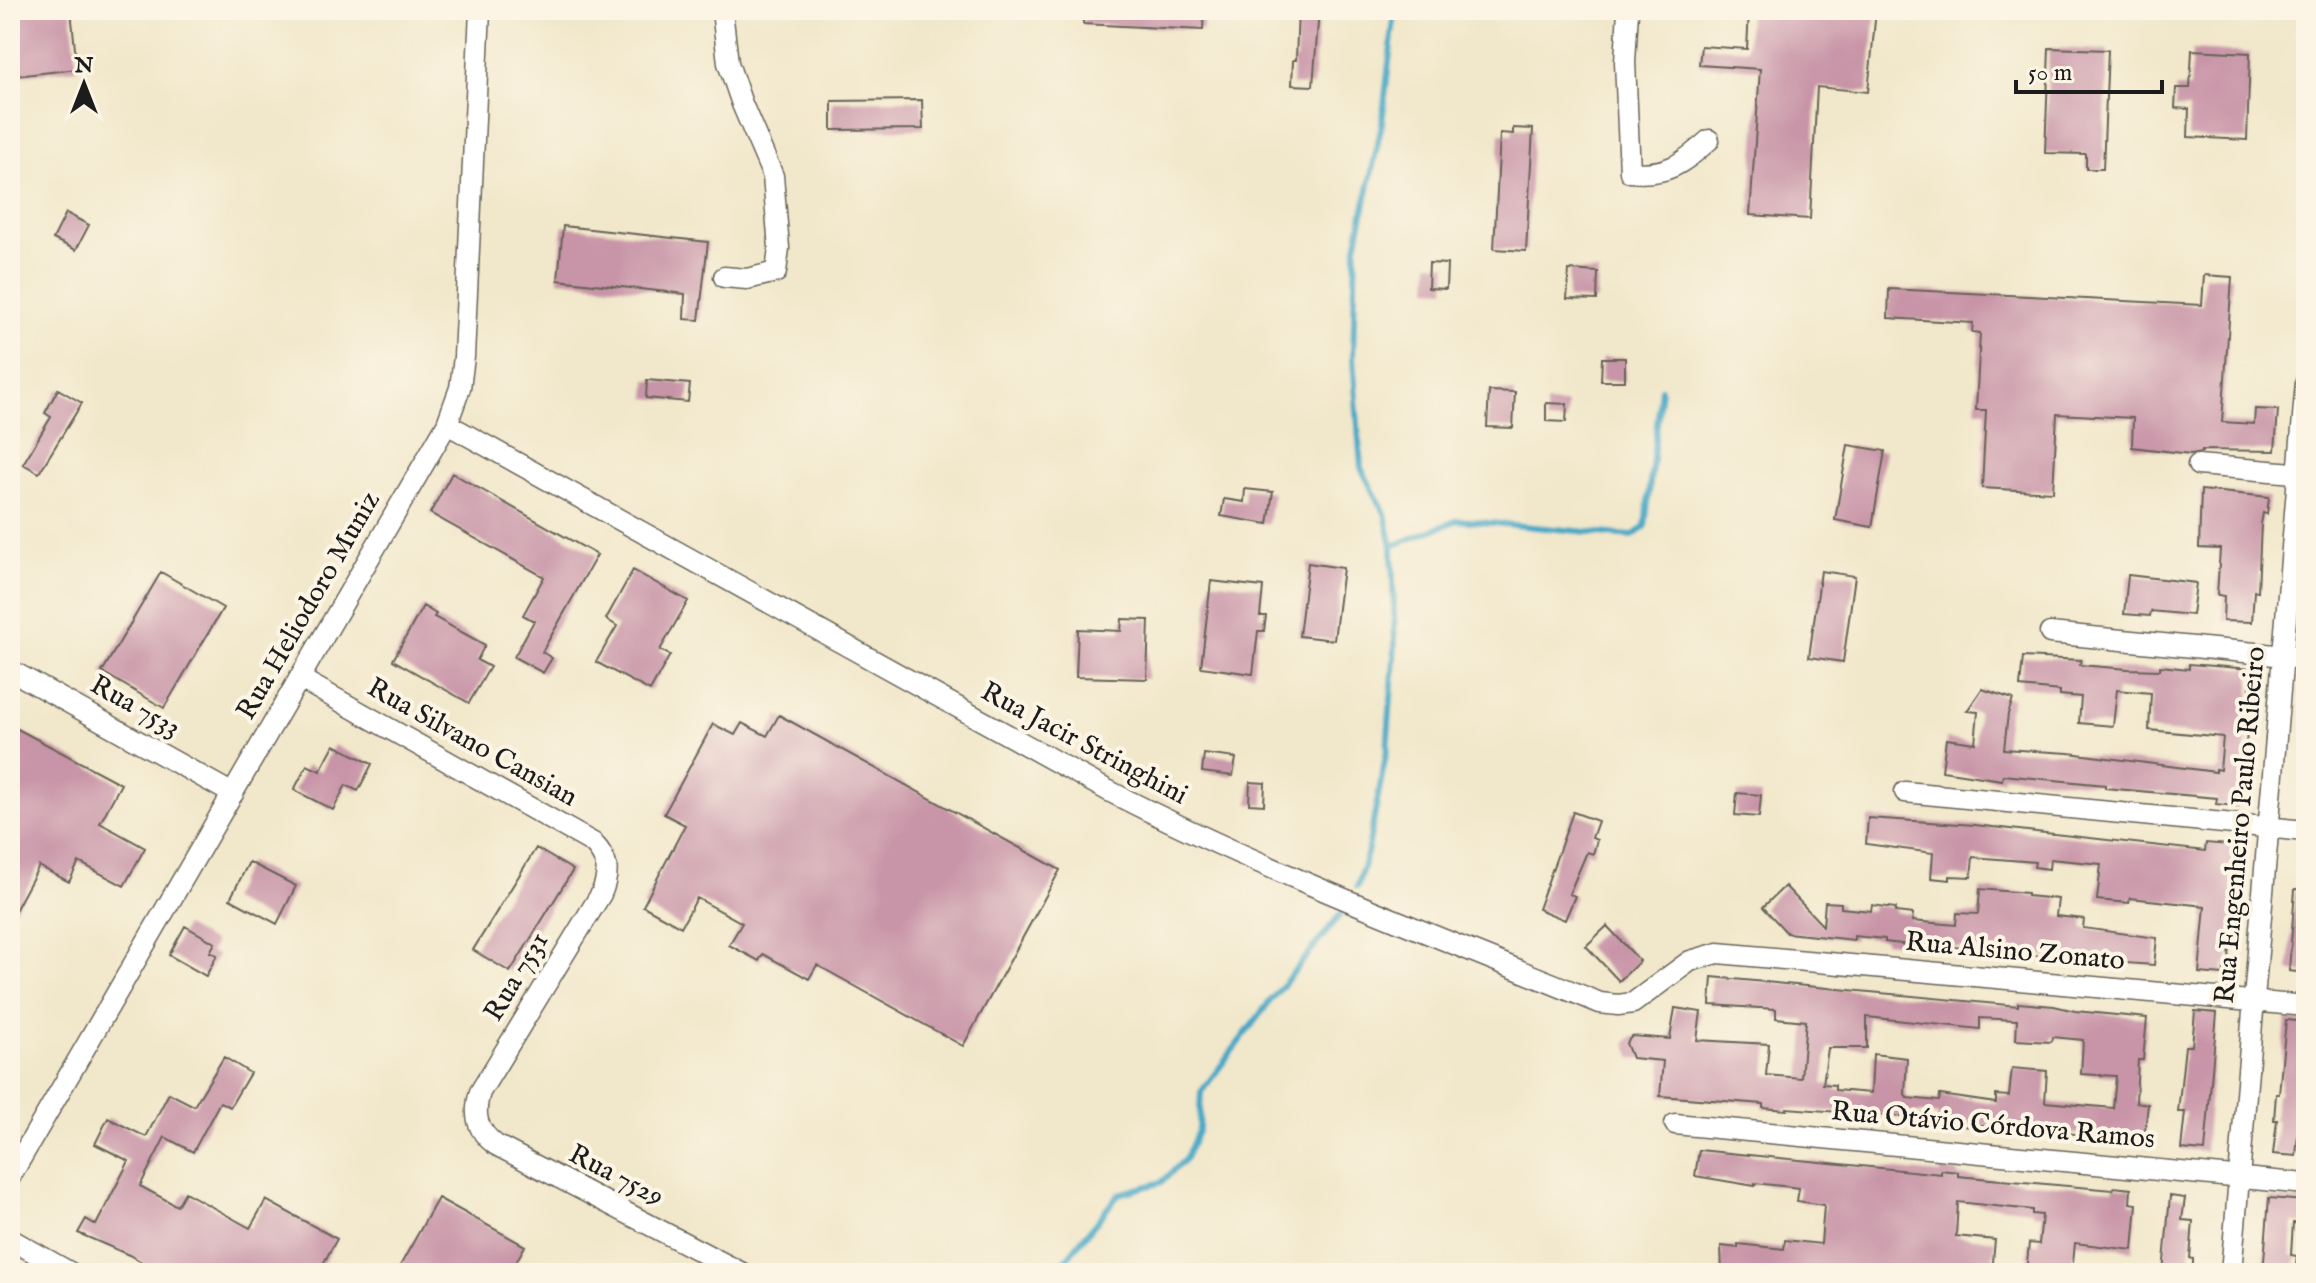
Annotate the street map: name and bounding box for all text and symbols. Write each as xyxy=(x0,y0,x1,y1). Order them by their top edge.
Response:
north arrow xyxy=(44,44,124,124)
scale bar xyxy=(2016,44,2162,94)
text: N xyxy=(73,52,94,80)
text: 50 m xyxy=(2028,58,2072,89)
street label: Rua Heliodoro Muniz xyxy=(229,486,389,726)
street label: Rua Engenheiro Paulo Ribeiro xyxy=(2208,645,2274,1005)
street label: Rua 7533 xyxy=(84,668,186,746)
street label: Rua Silvano Cansian xyxy=(361,671,583,815)
street label: Rua Jacir Stringhini xyxy=(975,675,1193,813)
street label: Rua Alsino Zonato xyxy=(1904,925,2126,979)
street label: Rua 7531 xyxy=(477,926,557,1028)
street label: Rua Otávio Córdova Ramos xyxy=(1830,1094,2156,1158)
street label: Rua 7529 xyxy=(562,1137,670,1215)

